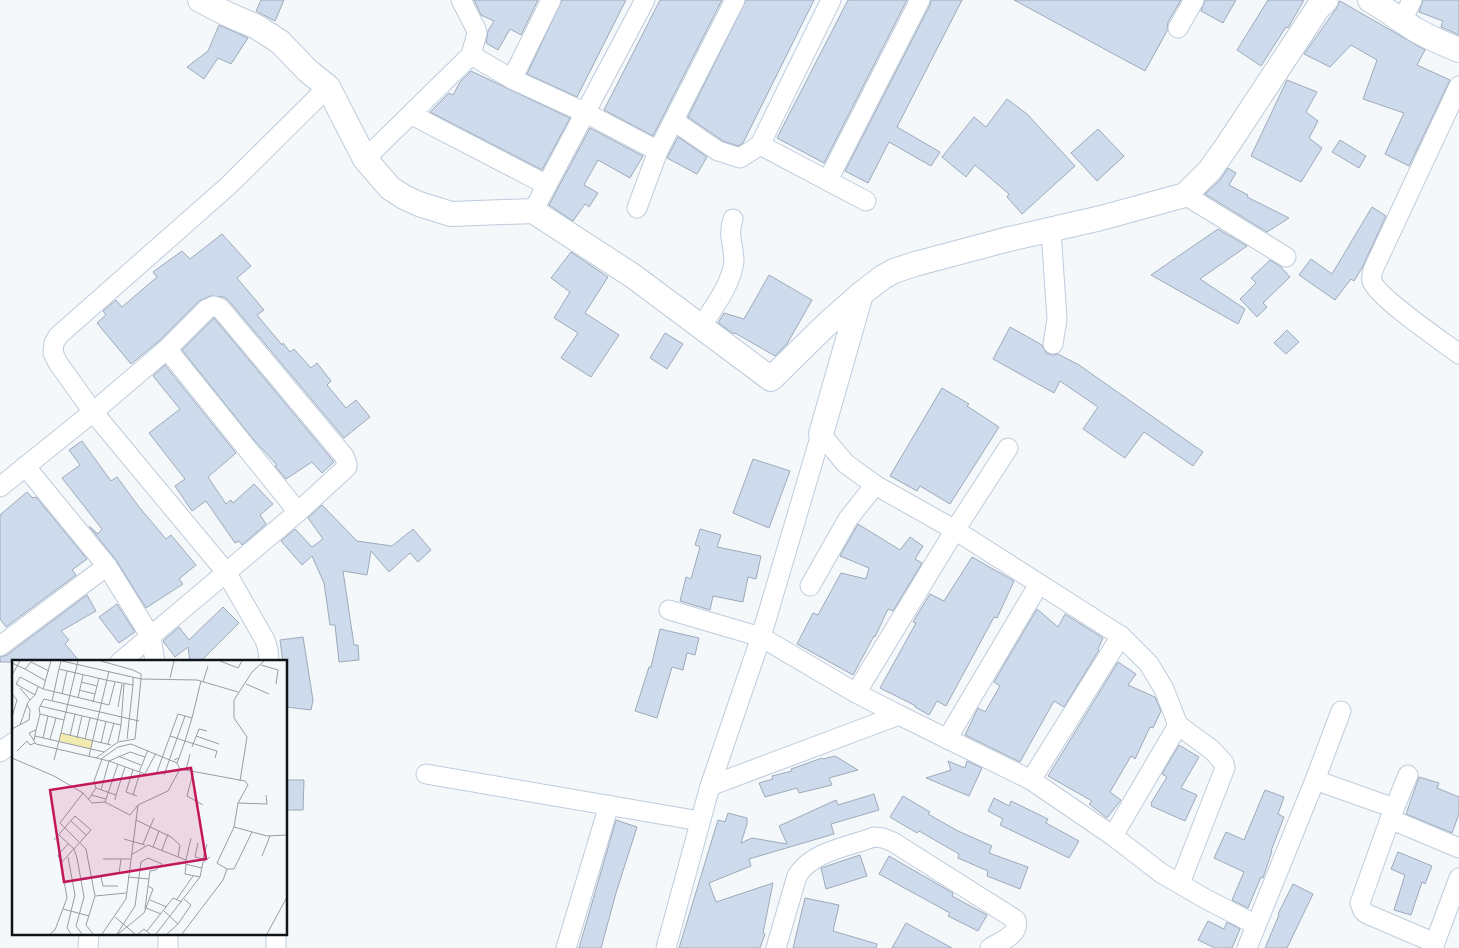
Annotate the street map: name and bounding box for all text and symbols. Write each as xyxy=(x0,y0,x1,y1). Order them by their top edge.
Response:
inset map xyxy=(12,660,288,936)

